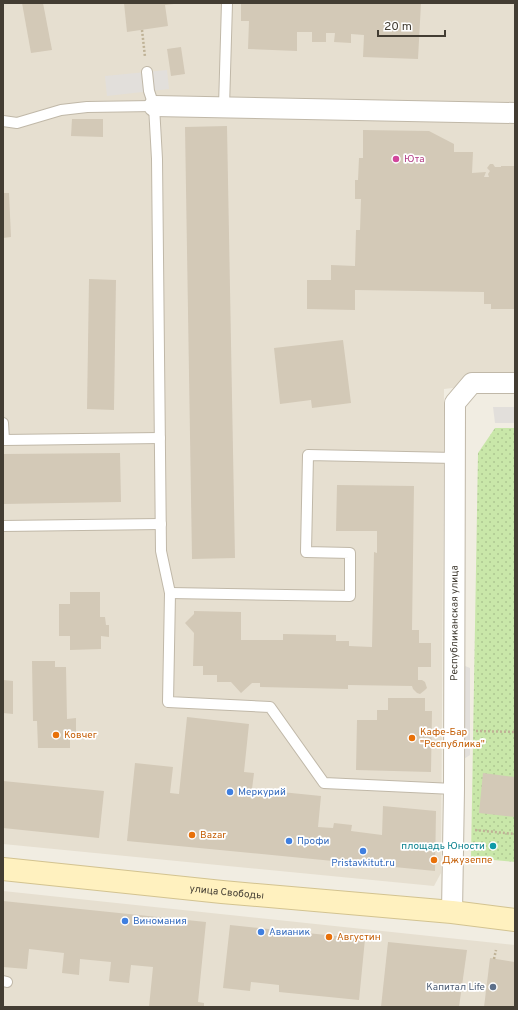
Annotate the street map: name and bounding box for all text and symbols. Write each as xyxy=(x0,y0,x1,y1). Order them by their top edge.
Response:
scale bar xyxy=(378,12,445,38)
text: 20 m xyxy=(384,19,412,35)
place label: Юта xyxy=(404,153,424,166)
marker: Юта xyxy=(391,154,401,164)
street label: Республиканская улица xyxy=(448,565,461,681)
place label: Кафе-Бар "Республика" xyxy=(420,726,485,751)
place label: Ковчег xyxy=(64,729,97,742)
marker: Ковчег xyxy=(51,730,61,740)
marker: Кафе-Бар "Республика" xyxy=(407,733,417,743)
place label: Меркурий xyxy=(238,786,286,799)
marker: Меркурий xyxy=(225,787,235,797)
place label: Bazar xyxy=(200,829,226,842)
marker: Bazar xyxy=(187,830,197,840)
place label: Профи xyxy=(297,835,330,848)
marker: Профи xyxy=(284,836,294,846)
place label: площадь Юности xyxy=(401,840,485,853)
marker: площадь Юности xyxy=(488,841,498,851)
marker: Pristavkitut.ru xyxy=(358,846,368,856)
place label: Джузеппе xyxy=(442,854,492,867)
marker: Джузеппе xyxy=(429,855,439,865)
place label: Pristavkitut.ru xyxy=(331,857,395,870)
street label: улица Свободы xyxy=(189,882,265,902)
place label: Виномания xyxy=(133,915,187,928)
marker: Виномания xyxy=(120,916,130,926)
place label: Авианик xyxy=(269,926,311,939)
marker: Авианик xyxy=(256,927,266,937)
place label: Августин xyxy=(337,931,381,944)
marker: Августин xyxy=(324,932,334,942)
place label: Капитал Life xyxy=(426,981,485,994)
marker: Капитал Life xyxy=(488,982,498,992)

